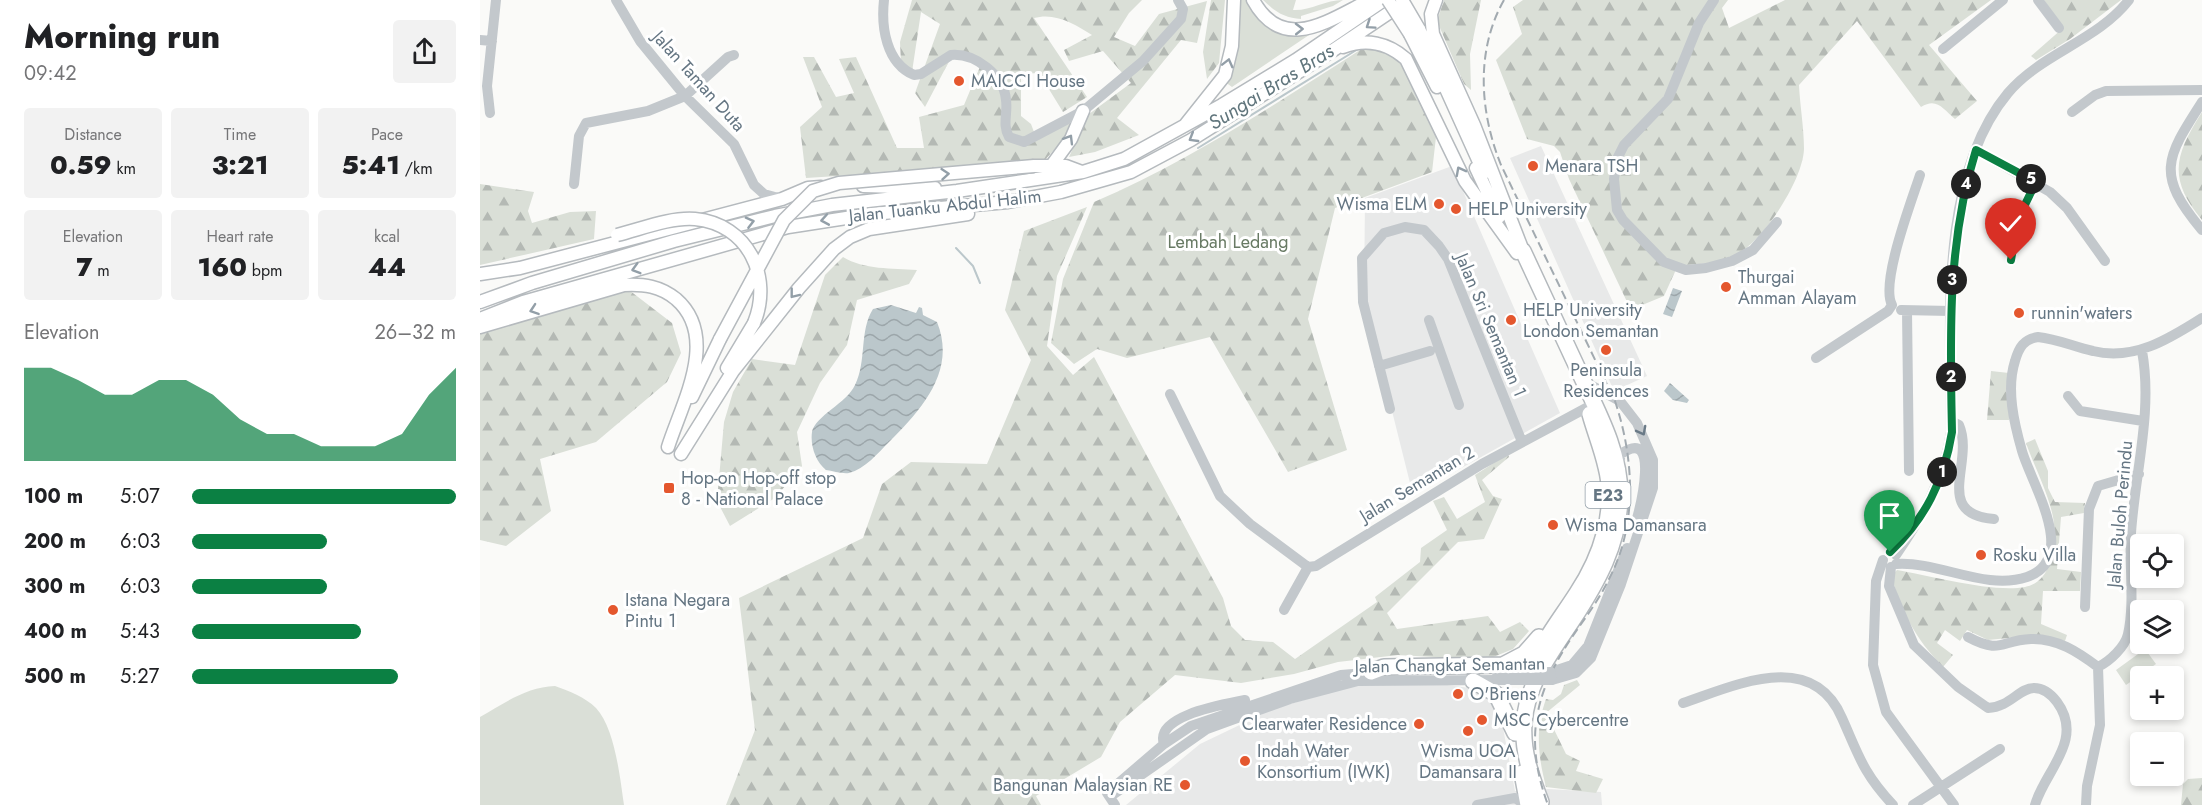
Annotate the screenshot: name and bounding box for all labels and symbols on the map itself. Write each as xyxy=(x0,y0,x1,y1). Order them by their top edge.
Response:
one-way arrow xyxy=(1365,18,1376,29)
street label: Jalan Taman Duta xyxy=(645,23,752,137)
one-way arrow xyxy=(1294,23,1303,35)
water label: Sungai Bras Bras xyxy=(1203,37,1339,137)
one-way arrow xyxy=(1221,58,1233,69)
place label: MAICCI House xyxy=(971,68,1085,94)
marker: MAICCI House xyxy=(952,74,966,88)
one-way arrow xyxy=(1189,131,1199,142)
one-way arrow xyxy=(1062,135,1074,145)
place label: Menara TSH xyxy=(1545,153,1638,179)
marker: Menara TSH xyxy=(1526,159,1540,173)
pin: 5 xyxy=(2016,164,2046,194)
one-way arrow xyxy=(1456,166,1467,177)
one-way arrow xyxy=(941,168,950,181)
pin: 4 xyxy=(1951,169,1981,199)
street label: Jalan Tuanku Abdul Halim xyxy=(845,183,1043,229)
place label: Wisma ELM xyxy=(1337,191,1427,217)
place label: HELP University xyxy=(1468,196,1587,222)
marker: Wisma ELM xyxy=(1432,197,1446,211)
pin xyxy=(1985,198,2036,260)
marker: HELP University xyxy=(1449,202,1463,216)
one-way arrow xyxy=(820,213,830,226)
one-way arrow xyxy=(745,217,755,230)
park label: Lembah Ledang xyxy=(1167,229,1289,255)
street label: Jalan Sri Semantan 1 xyxy=(1448,247,1533,401)
one-way arrow xyxy=(631,262,642,274)
place label: Thurgai Amman Alayam xyxy=(1738,264,1857,311)
pin: 3 xyxy=(1937,265,1967,295)
marker: Thurgai Amman Alayam xyxy=(1719,280,1733,294)
one-way arrow xyxy=(790,288,801,299)
place label: HELP University London Semantan xyxy=(1523,297,1659,344)
place label: runnin'waters xyxy=(2031,300,2132,326)
one-way arrow xyxy=(529,303,540,316)
marker: runnin'waters xyxy=(2012,306,2026,320)
marker: HELP University London Semantan xyxy=(1504,313,1518,327)
marker: Peninsula Residences xyxy=(1599,343,1613,357)
place label: Peninsula Residences xyxy=(1563,357,1649,404)
pin: 2 xyxy=(1936,362,1966,392)
one-way arrow xyxy=(1635,425,1646,435)
street label: Jalan Semantan 2 xyxy=(1353,439,1479,530)
street label: Jalan Buloh Perindu xyxy=(2100,439,2139,591)
pin: 1 xyxy=(1927,457,1957,487)
place label: Hop-on Hop-off stop 8 - National Palace xyxy=(681,465,836,512)
marker: Hop-on Hop-off stop 8 - National Palace xyxy=(662,481,676,495)
road number: E23 xyxy=(1586,482,1630,508)
pin xyxy=(1864,490,1915,552)
place label: Wisma Damansara xyxy=(1565,512,1707,538)
marker: Wisma Damansara xyxy=(1546,518,1560,532)
place label: Rosku Villa xyxy=(1993,542,2076,568)
marker: Rosku Villa xyxy=(1974,548,1988,562)
place label: Istana Negara Pintu 1 xyxy=(625,587,730,634)
marker: Istana Negara Pintu 1 xyxy=(606,603,620,617)
street label: Jalan Changkat Semantan xyxy=(1352,650,1546,680)
place label: O'Briens xyxy=(1470,681,1536,707)
marker: O'Briens xyxy=(1451,687,1465,701)
place label: MSC Cybercentre xyxy=(1494,707,1629,733)
place label: Clearwater Residence xyxy=(1242,711,1407,737)
marker: MSC Cybercentre xyxy=(1475,713,1489,727)
marker: Clearwater Residence xyxy=(1412,717,1426,731)
marker: Wisma UOA Damansara II xyxy=(1461,724,1475,738)
place label: Indah Water Konsortium (IWK) xyxy=(1257,738,1391,785)
place label: Wisma UOA Damansara II xyxy=(1419,738,1517,785)
marker: Indah Water Konsortium (IWK) xyxy=(1238,754,1252,768)
place label: Bangunan Malaysian RE xyxy=(993,772,1173,798)
marker: Bangunan Malaysian RE xyxy=(1178,778,1192,792)

